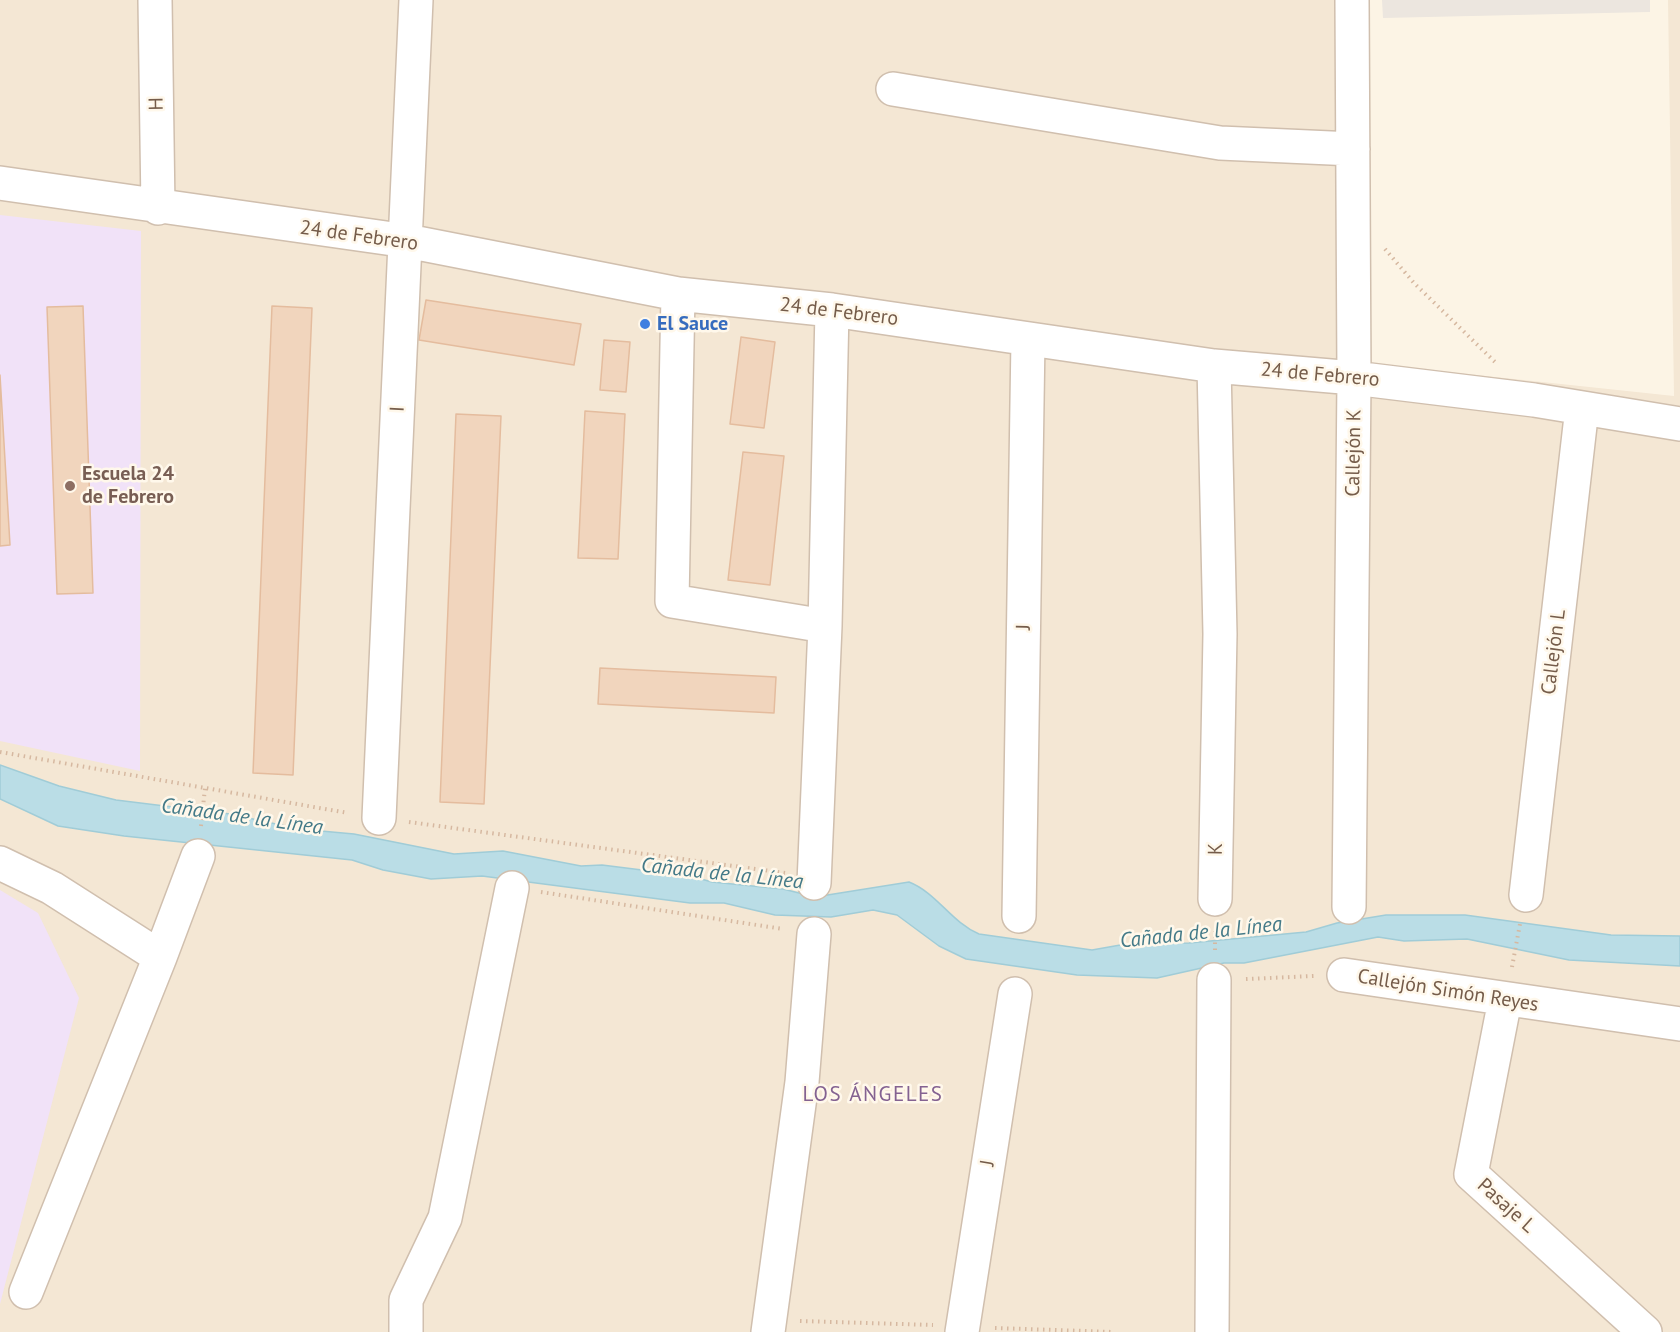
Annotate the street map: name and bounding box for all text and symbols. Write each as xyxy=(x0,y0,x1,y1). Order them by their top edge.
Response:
street label: H xyxy=(145,97,169,111)
street label: 24 de Febrero xyxy=(298,216,420,256)
street label: 24 de Febrero xyxy=(778,293,900,331)
place label: El Sauce xyxy=(657,312,728,336)
marker: El Sauce xyxy=(638,317,652,331)
street label: 24 de Febrero xyxy=(1260,358,1380,392)
street label: I xyxy=(386,405,410,413)
street label: Callejón K xyxy=(1341,409,1367,497)
place label: Escuela 24 de Febrero xyxy=(82,462,174,509)
marker: Escuela 24 de Febrero xyxy=(63,479,77,493)
street label: Callejón L xyxy=(1537,608,1571,696)
street label: J xyxy=(1012,624,1036,630)
water label: Cañada de la Línea xyxy=(160,793,324,841)
street label: K xyxy=(1204,843,1228,855)
water label: Cañada de la Línea xyxy=(640,853,804,895)
water label: Cañada de la Línea xyxy=(1119,912,1283,954)
street label: Callejón Simón Reyes xyxy=(1356,965,1540,1017)
district label: LOS ÁNGELES xyxy=(803,1082,943,1108)
street label: J xyxy=(976,1158,1000,1168)
street label: Pasaje L xyxy=(1472,1174,1540,1238)

